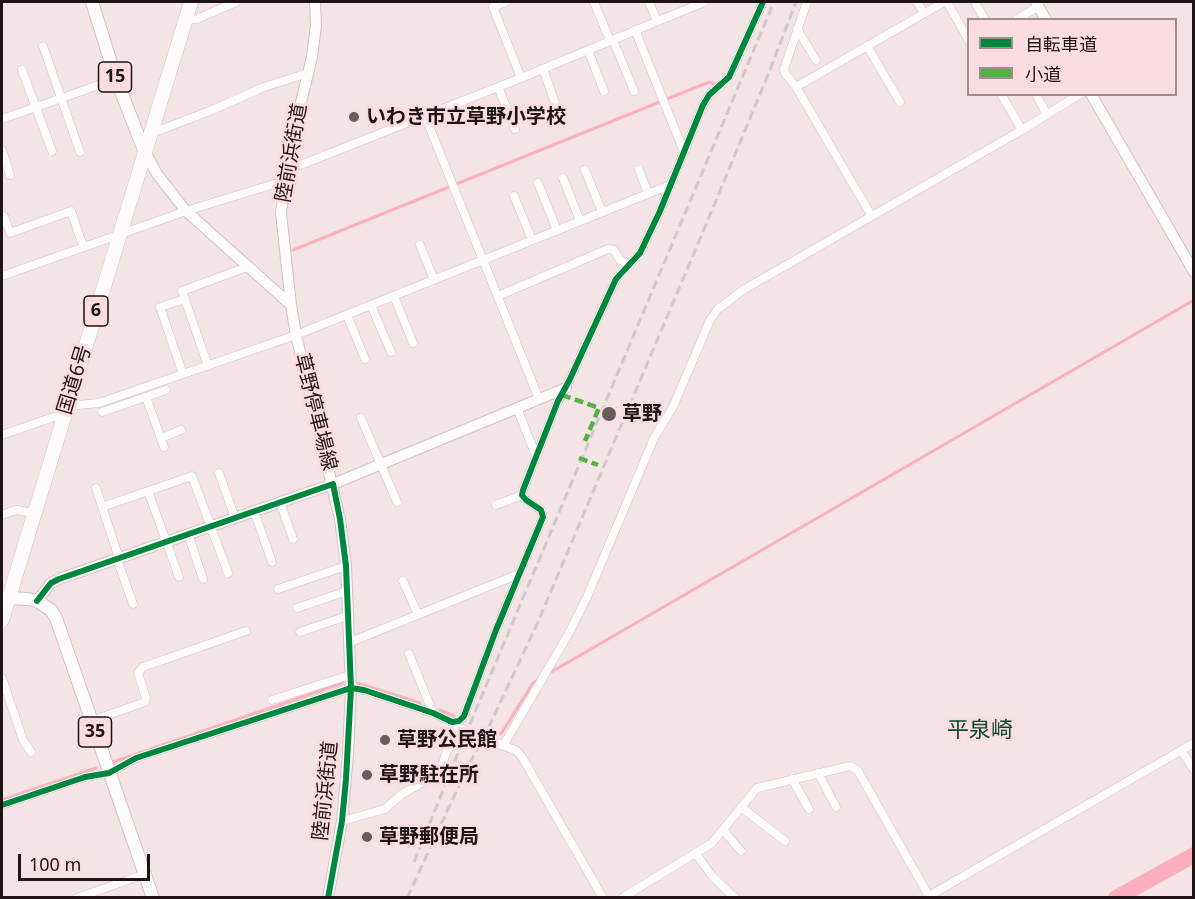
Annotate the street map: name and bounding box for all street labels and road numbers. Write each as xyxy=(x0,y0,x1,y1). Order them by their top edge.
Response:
road number: 15 xyxy=(98,62,132,92)
street label: 陸前浜街道 xyxy=(271,102,313,204)
road number: 6 xyxy=(84,296,108,326)
street label: 国道6号 xyxy=(53,342,97,418)
street label: 草野停車場線 xyxy=(289,351,341,473)
road number: 35 xyxy=(78,717,112,747)
street label: 陸前浜街道 xyxy=(309,740,343,842)

